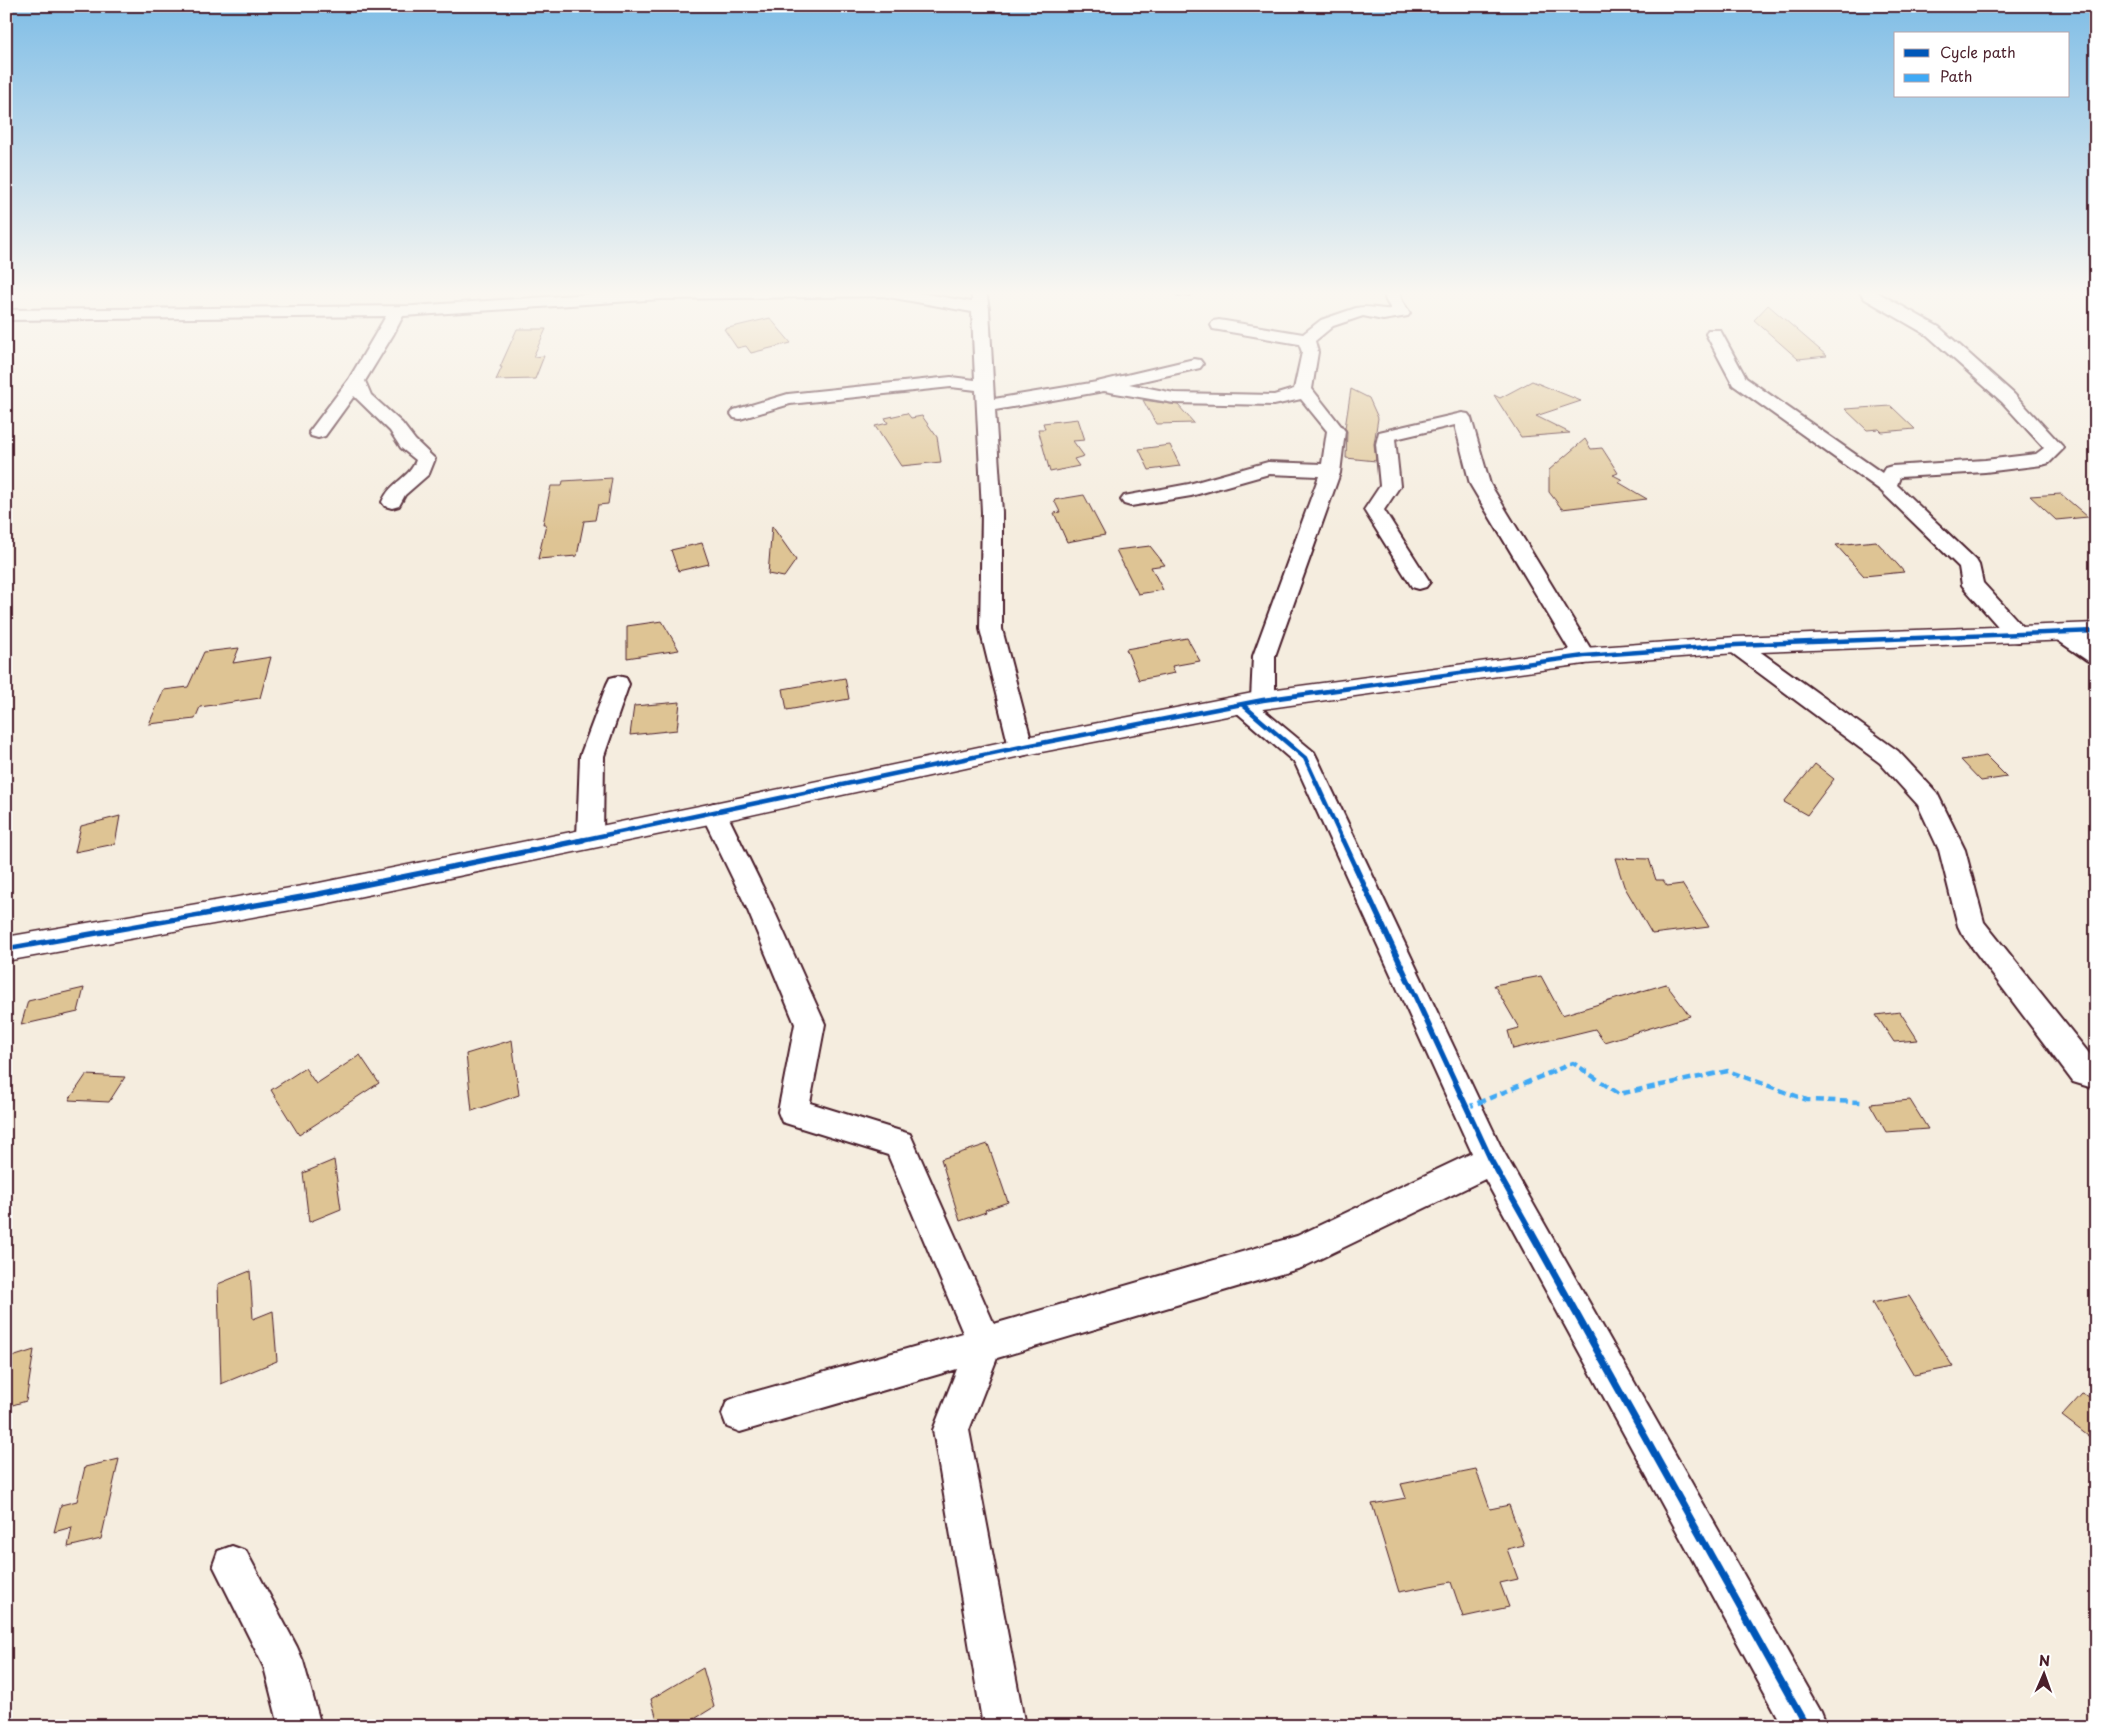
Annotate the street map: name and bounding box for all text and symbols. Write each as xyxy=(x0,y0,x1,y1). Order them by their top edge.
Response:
legend xyxy=(1894,32,2070,98)
text: Cycle path xyxy=(1940,40,2016,63)
text: Path xyxy=(1940,64,1972,87)
north arrow xyxy=(2020,1650,2070,1700)
text: N xyxy=(2039,1650,2050,1671)

